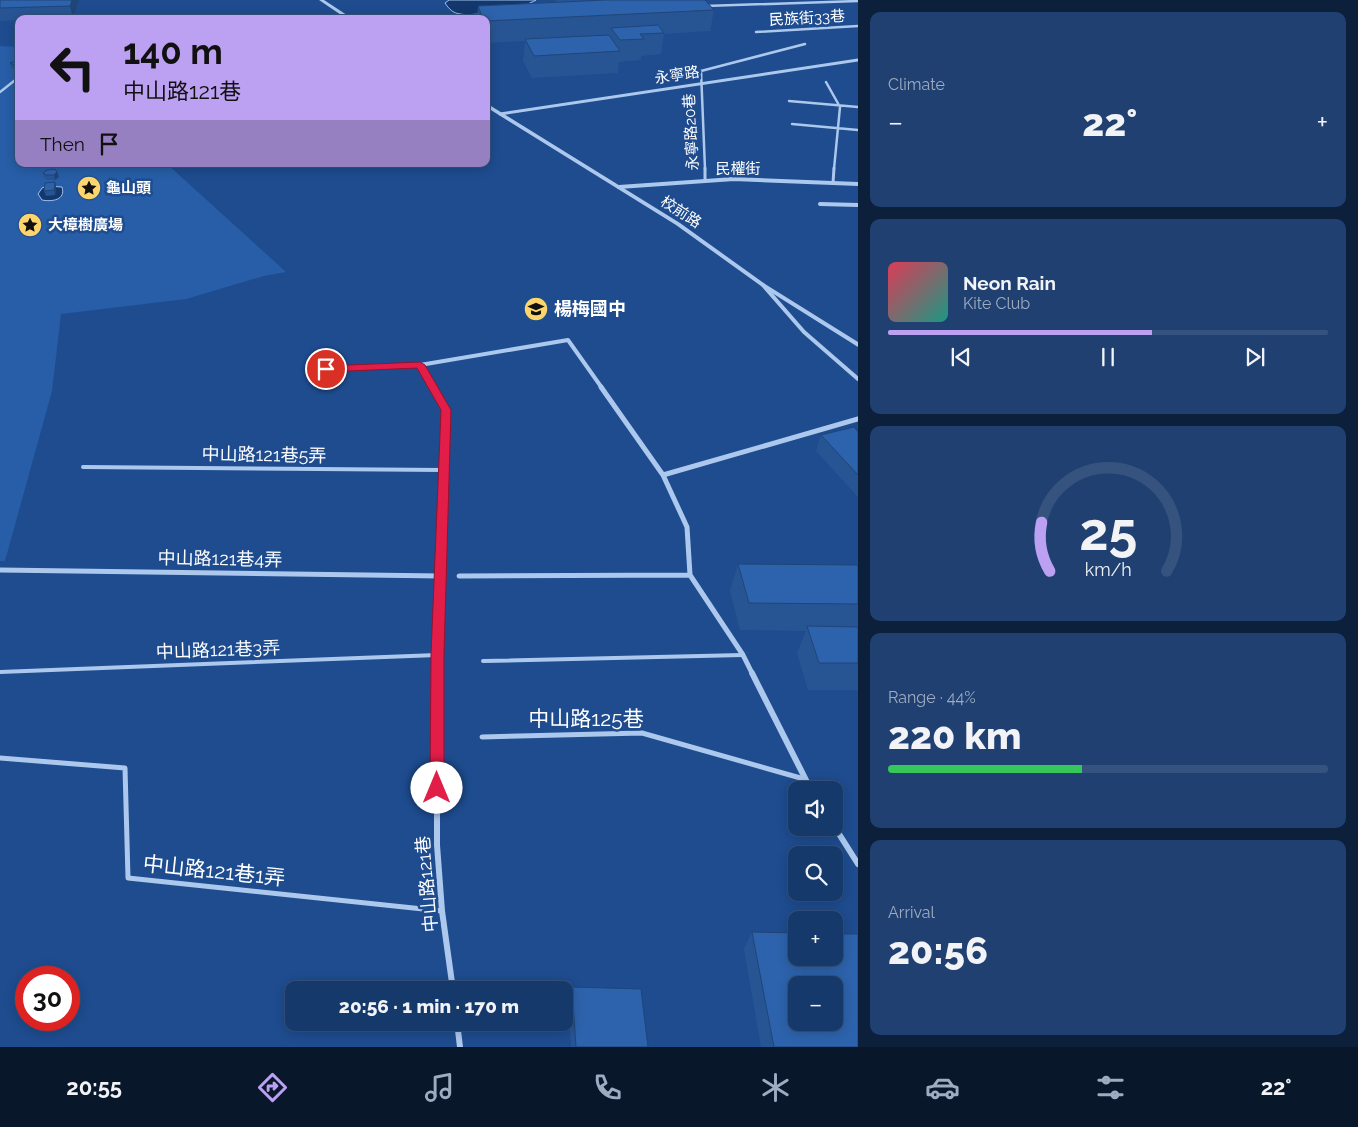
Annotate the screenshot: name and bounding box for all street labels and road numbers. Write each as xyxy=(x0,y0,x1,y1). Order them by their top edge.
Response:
street label: 民族街33巷 xyxy=(769,7,845,29)
street label: 永寧路 xyxy=(653,63,701,87)
street label: 永寧路20巷 xyxy=(680,93,702,171)
street label: 民權街 xyxy=(715,160,761,178)
street label: 校前路 xyxy=(657,192,705,232)
street label: 中山路121巷5弄 xyxy=(202,443,326,466)
street label: 中山路121巷4弄 xyxy=(158,547,282,570)
street label: 中山路121巷3弄 xyxy=(155,637,281,662)
street label: 中山路125巷 xyxy=(528,706,644,731)
street label: 中山路121巷 xyxy=(412,835,441,933)
street label: 中山路121巷1弄 xyxy=(142,851,286,890)

